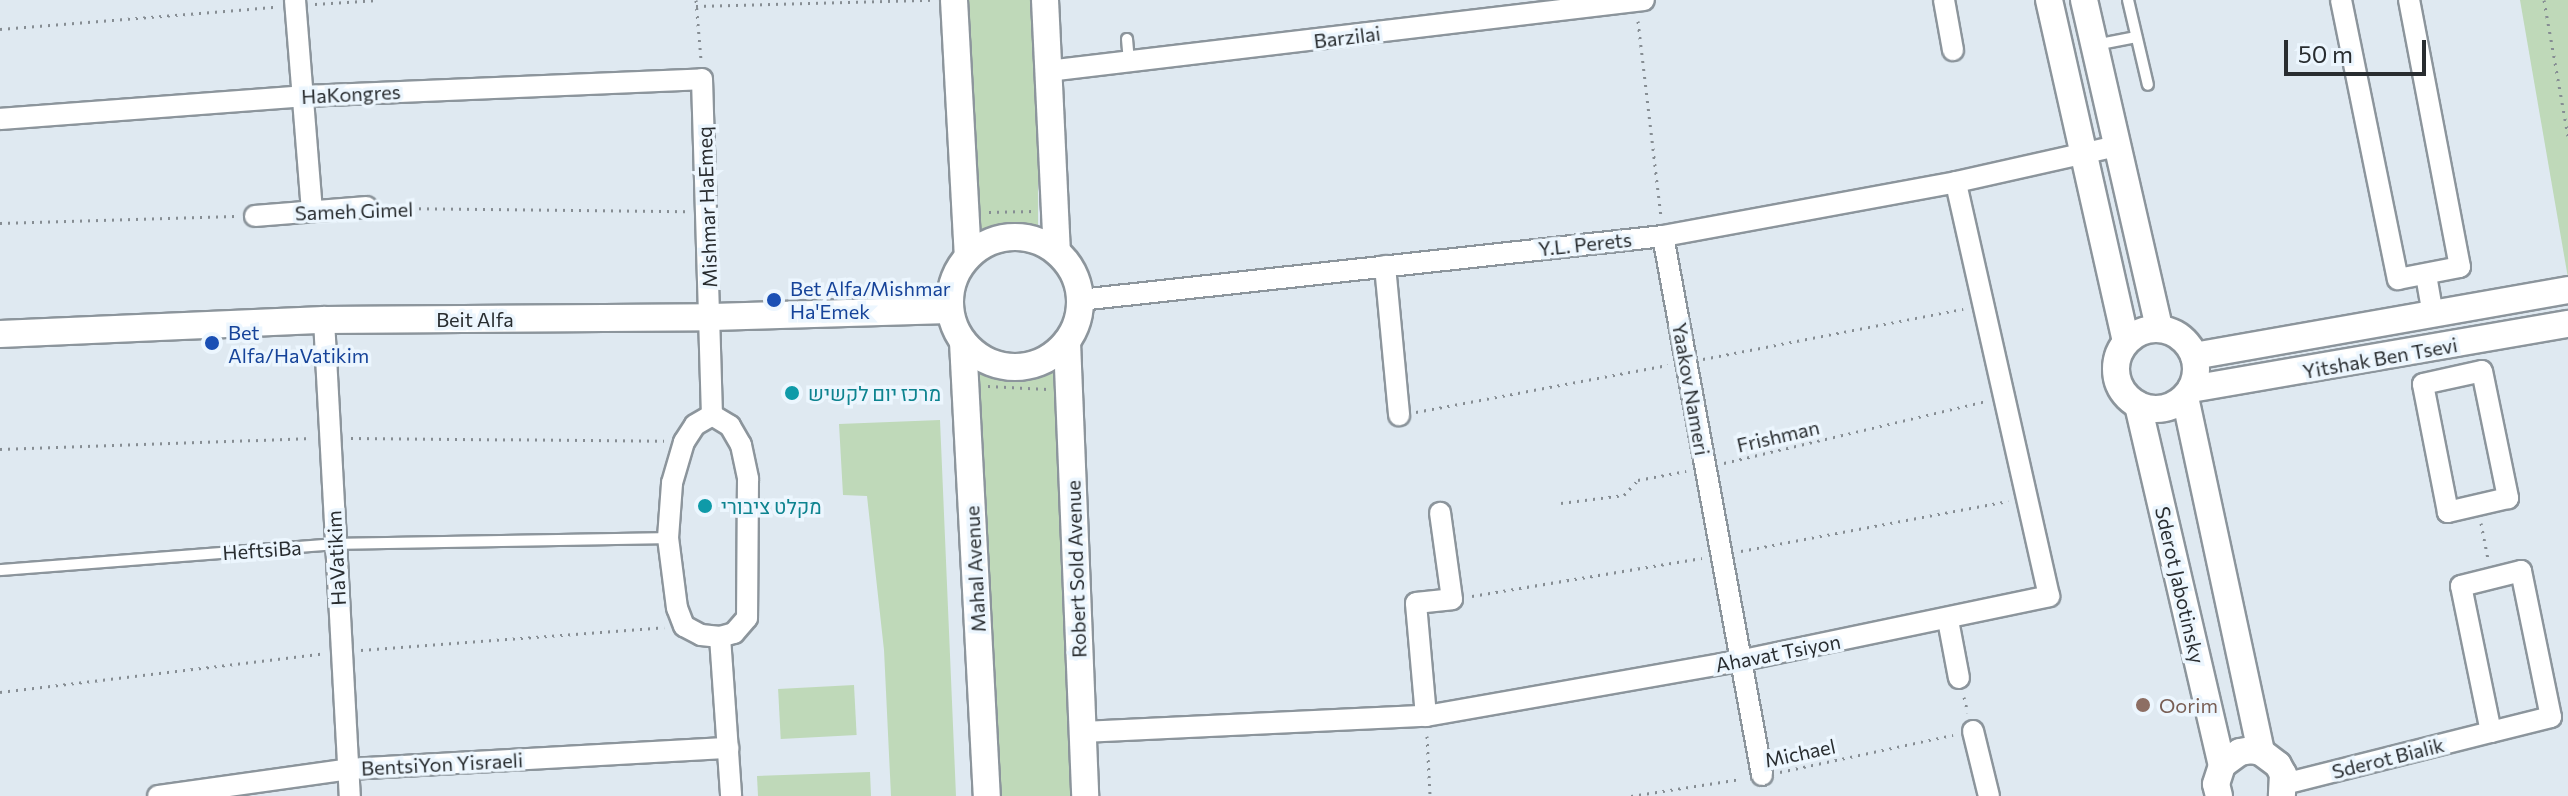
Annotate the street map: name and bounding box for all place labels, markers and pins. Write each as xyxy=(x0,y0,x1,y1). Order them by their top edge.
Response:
place label: Bet Alfa/Mishmar Ha'Emek xyxy=(790,276,951,323)
marker: Bet Alfa/Mishmar Ha'Emek xyxy=(765,291,783,309)
place label: Bet Alfa/HaVatikim xyxy=(228,320,369,367)
marker: Bet Alfa/HaVatikim xyxy=(203,334,221,352)
place label: מרכז יום לקשיש xyxy=(808,381,941,405)
marker: מרכז יום לקשיש xyxy=(783,384,801,402)
place label: מקלט ציבורי xyxy=(721,494,822,518)
marker: מקלט ציבורי xyxy=(696,497,714,515)
place label: Oorim xyxy=(2159,693,2218,717)
marker: Oorim xyxy=(2134,696,2152,714)

